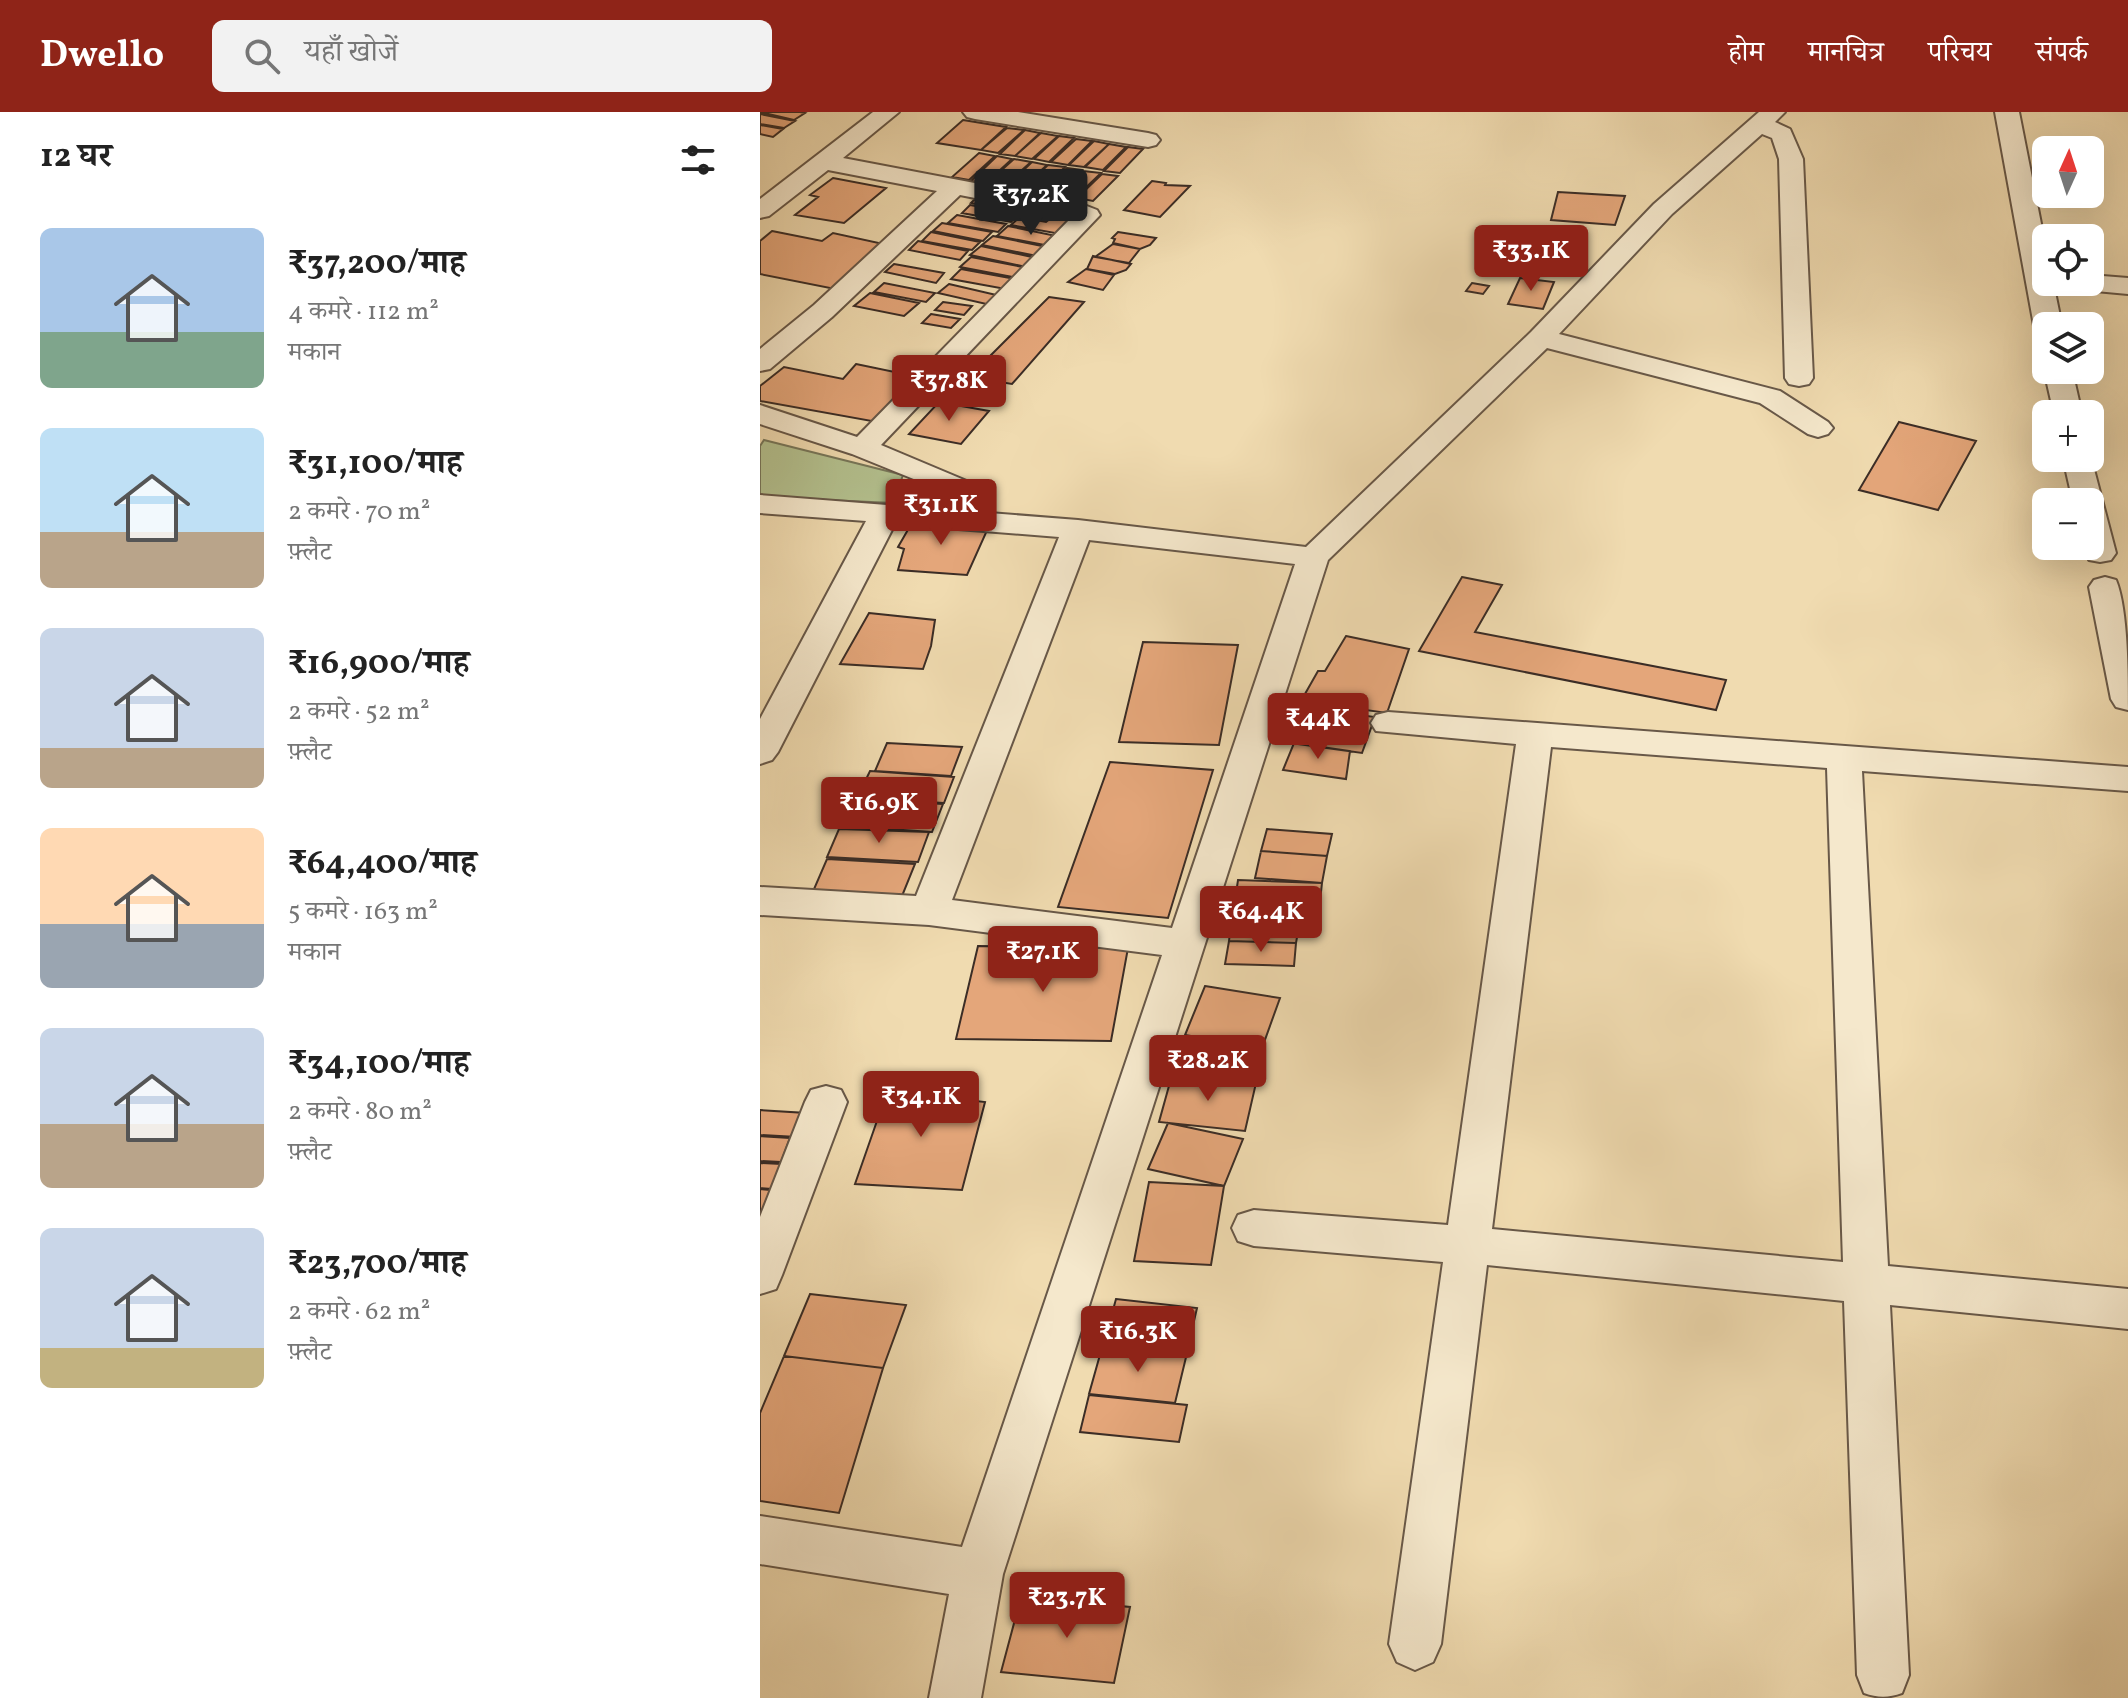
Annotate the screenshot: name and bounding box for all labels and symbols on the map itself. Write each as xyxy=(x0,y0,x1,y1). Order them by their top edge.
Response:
north arrow xyxy=(2032,136,2104,208)
pin: ₹37.2K xyxy=(966,169,1096,237)
pin: ₹33.1K xyxy=(1466,225,1596,293)
pin: ₹37.8K xyxy=(884,355,1014,423)
pin: ₹31.1K xyxy=(876,479,1006,547)
pin: ₹44K xyxy=(1271,693,1365,761)
pin: ₹16.9K xyxy=(814,777,944,845)
pin: ₹64.4K xyxy=(1196,886,1326,954)
pin: ₹27.1K xyxy=(978,926,1108,994)
pin: ₹28.2K xyxy=(1143,1035,1273,1103)
pin: ₹34.1K xyxy=(856,1071,986,1139)
pin: ₹16.3K xyxy=(1073,1306,1203,1374)
pin: ₹23.7K xyxy=(1002,1572,1132,1640)

